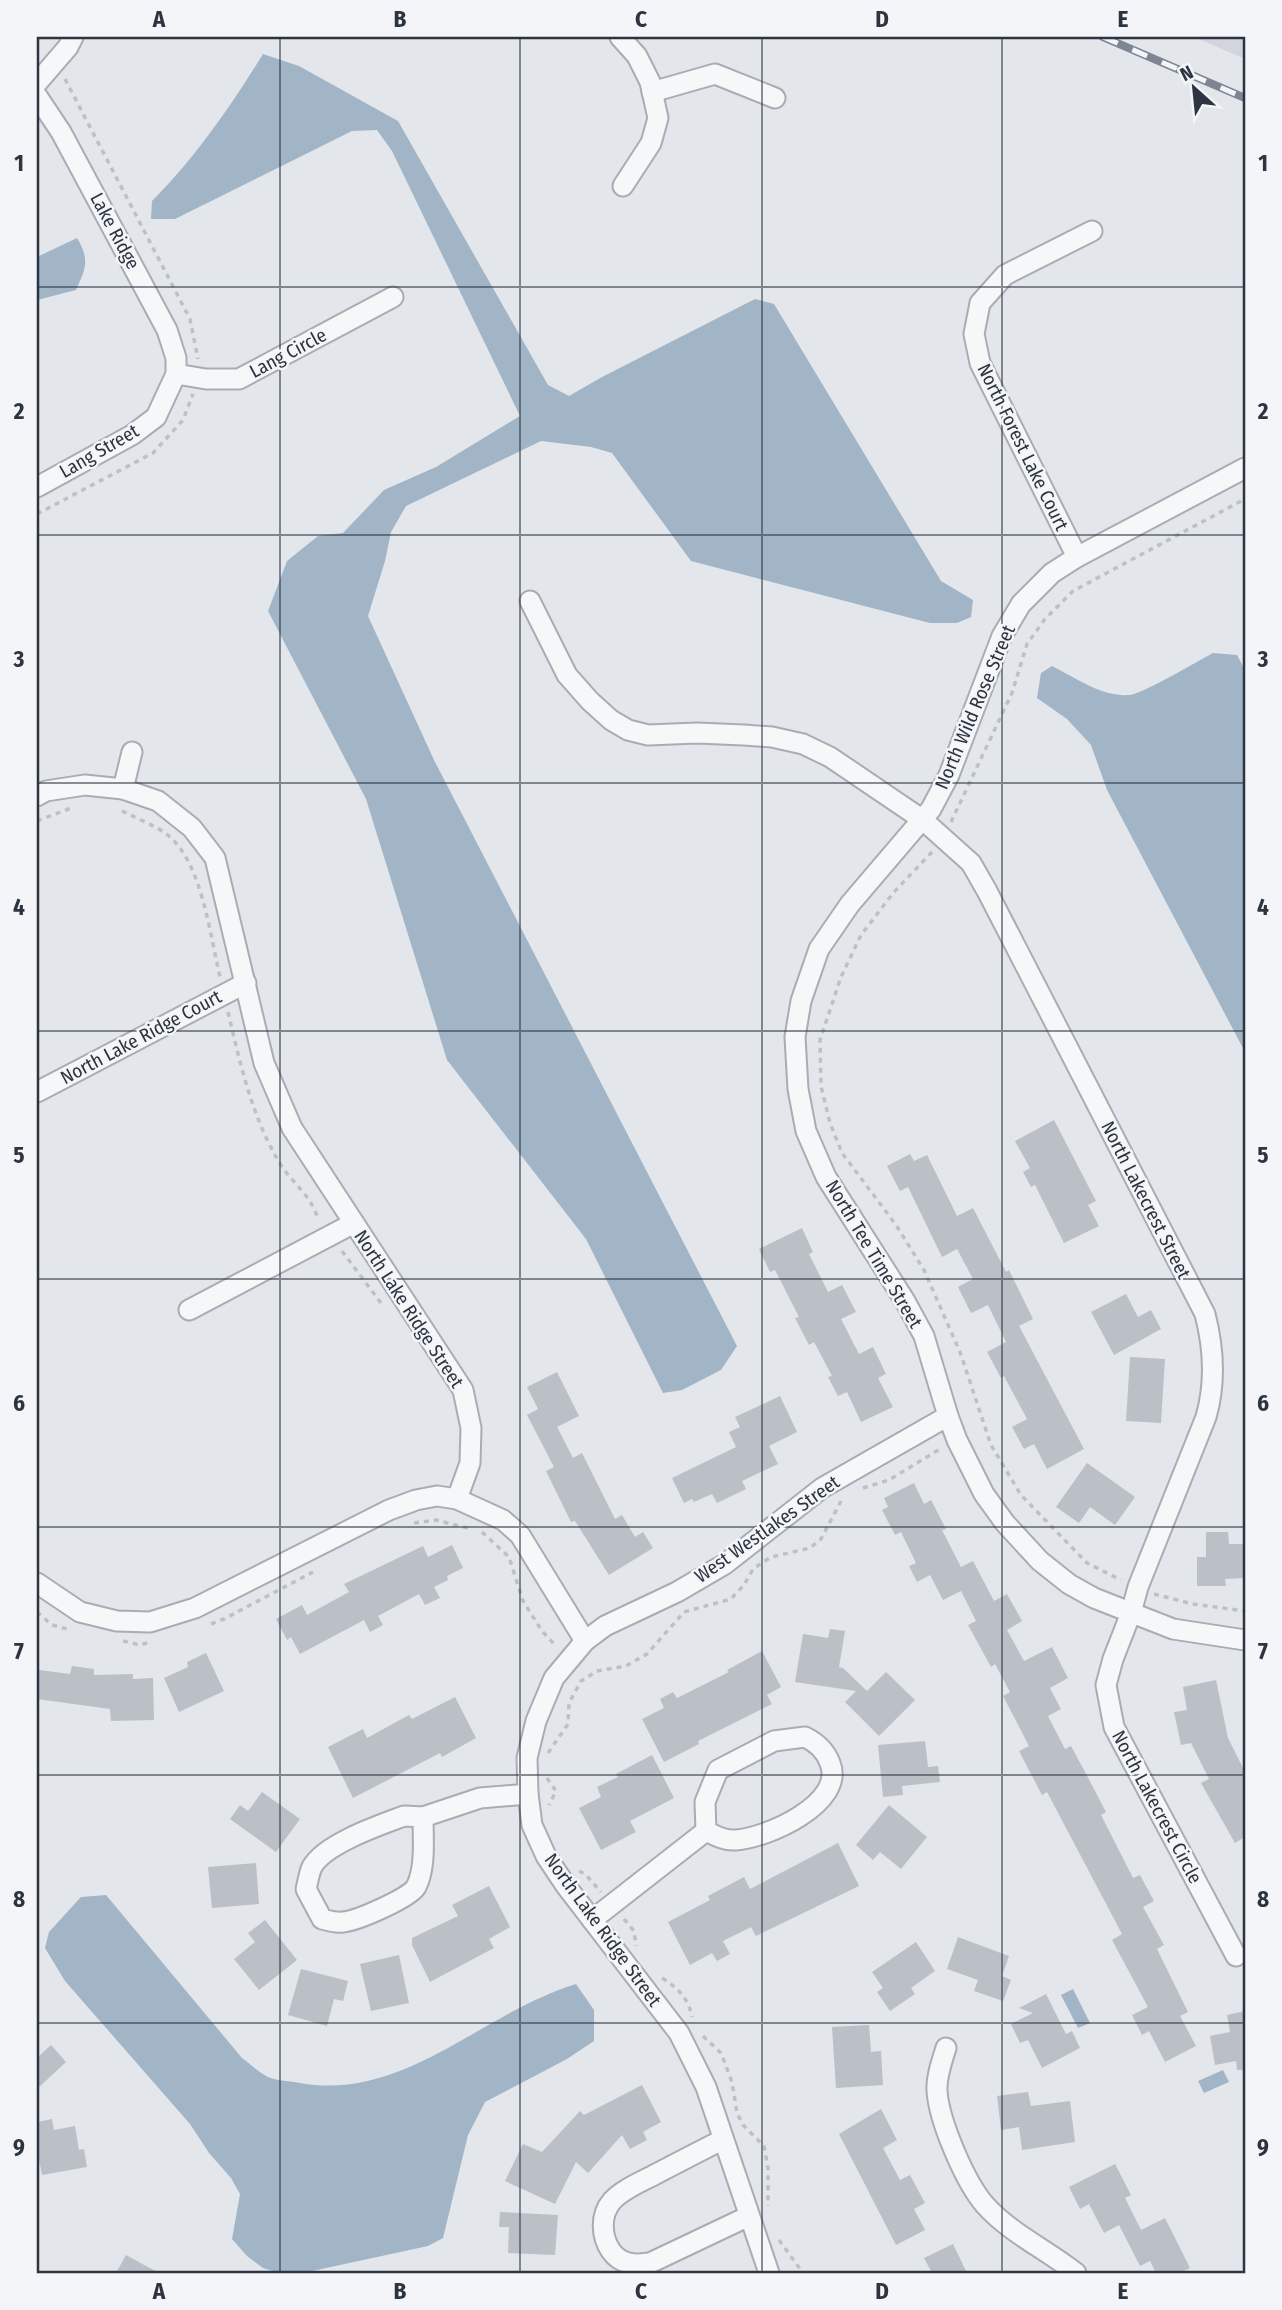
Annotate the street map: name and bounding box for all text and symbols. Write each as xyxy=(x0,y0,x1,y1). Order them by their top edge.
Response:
text: A xyxy=(152,5,166,33)
text: B xyxy=(394,5,407,33)
text: C xyxy=(635,5,647,33)
text: D xyxy=(875,5,889,33)
text: E xyxy=(1118,5,1129,33)
north arrow xyxy=(1160,52,1230,122)
text: N xyxy=(1176,60,1197,86)
text: 1 xyxy=(14,149,24,177)
text: 1 xyxy=(1258,149,1268,177)
street label: Lake Ridge xyxy=(85,189,145,273)
street label: Lang Circle xyxy=(246,323,330,383)
street label: North Forest Lake Court xyxy=(973,360,1074,535)
text: 2 xyxy=(13,397,25,425)
text: 2 xyxy=(1257,397,1269,425)
street label: Lang Street xyxy=(55,419,143,483)
street label: North Wild Rose Street xyxy=(930,621,1020,793)
text: 3 xyxy=(13,645,25,673)
text: 3 xyxy=(1257,645,1269,673)
text: 4 xyxy=(13,893,25,921)
text: 4 xyxy=(1257,893,1269,921)
street label: North Lake Ridge Court xyxy=(57,985,226,1089)
street label: North Lakecrest Street xyxy=(1096,1117,1196,1283)
text: 5 xyxy=(13,1141,25,1169)
text: 5 xyxy=(1257,1141,1269,1169)
street label: North Tee Time Street xyxy=(821,1176,928,1333)
street label: North Lake Ridge Street xyxy=(349,1226,469,1393)
text: 6 xyxy=(13,1389,25,1417)
text: 6 xyxy=(1257,1389,1269,1417)
street label: West Westlakes Street xyxy=(690,1470,844,1588)
text: 7 xyxy=(14,1637,24,1665)
text: 7 xyxy=(1258,1637,1268,1665)
street label: North Lakecrest Circle xyxy=(1107,1727,1207,1887)
street label: North Lake Ridge Street xyxy=(540,1849,667,2012)
text: 8 xyxy=(13,1885,25,1913)
text: 8 xyxy=(1257,1885,1269,1913)
text: 9 xyxy=(13,2133,25,2161)
text: 9 xyxy=(1257,2133,1269,2161)
text: A xyxy=(152,2277,166,2305)
text: B xyxy=(394,2277,407,2305)
text: C xyxy=(635,2277,647,2305)
text: D xyxy=(875,2277,889,2305)
text: E xyxy=(1118,2277,1129,2305)

